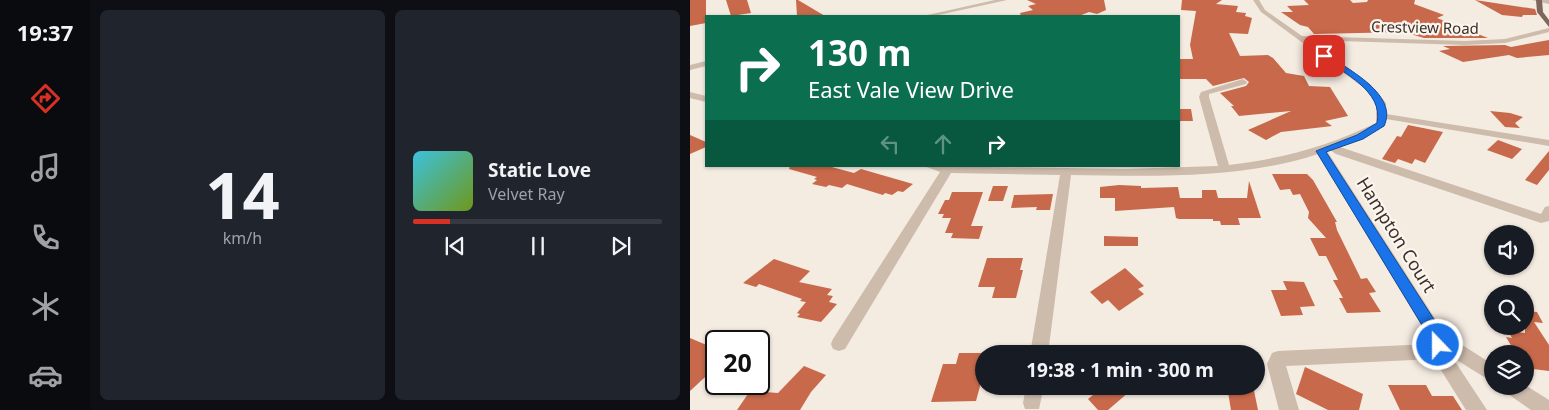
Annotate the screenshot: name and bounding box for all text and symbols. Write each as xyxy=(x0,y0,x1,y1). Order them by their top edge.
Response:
street label: Crestview Road xyxy=(1371,16,1479,38)
text: 19:37 xyxy=(17,17,73,47)
text: 130 m xyxy=(808,29,911,76)
icon: right xyxy=(725,35,790,100)
pin xyxy=(1303,35,1345,77)
icon: arrive xyxy=(1310,42,1338,70)
text: East Vale View Drive xyxy=(808,74,1014,104)
icon: directions xyxy=(28,81,63,116)
icon: left xyxy=(876,130,904,158)
icon: ahead xyxy=(929,130,957,158)
icon: right xyxy=(982,130,1010,158)
icon: music xyxy=(28,150,63,185)
text: 14 xyxy=(205,150,280,238)
text: Static Love xyxy=(488,157,591,183)
street label: Hampton Court xyxy=(1352,172,1442,297)
text: Velvet Ray xyxy=(488,183,565,205)
icon: phone xyxy=(28,220,63,255)
map controls xyxy=(1484,225,1534,395)
button: sound xyxy=(1484,225,1534,275)
text: km/h xyxy=(223,227,262,249)
icon: previous xyxy=(441,232,469,260)
icon: pause xyxy=(524,232,552,260)
icon: next xyxy=(607,232,635,260)
button: search xyxy=(1484,285,1534,335)
icon: climate xyxy=(28,289,63,324)
position arrow xyxy=(1411,318,1463,370)
speed limit sign: 20 xyxy=(705,330,770,395)
button: layers xyxy=(1484,345,1534,395)
text: 19:38 · 1 min · 300 m xyxy=(1026,357,1214,383)
icon: car xyxy=(28,358,63,393)

